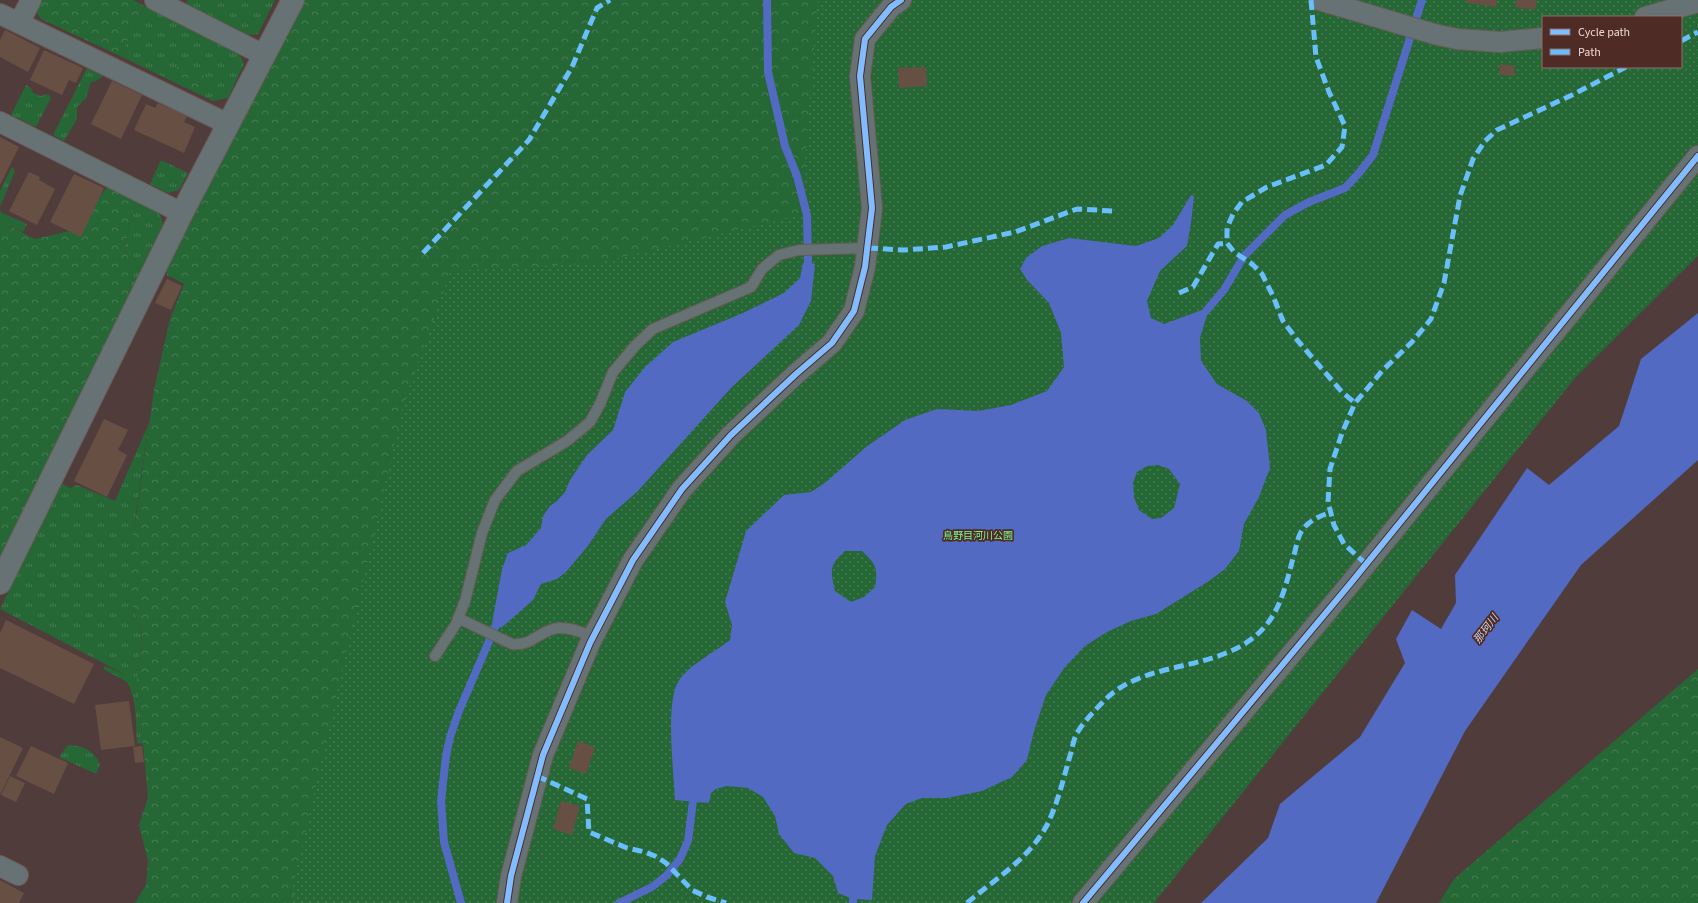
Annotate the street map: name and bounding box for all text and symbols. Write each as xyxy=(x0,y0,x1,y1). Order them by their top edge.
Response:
legend xyxy=(1542,16,1682,68)
text: Cycle path xyxy=(1578,24,1630,41)
text: Path xyxy=(1578,44,1601,61)
park label: 鳥野目河川公園 xyxy=(943,529,1013,543)
water label: 那珂川 xyxy=(1470,611,1503,647)

